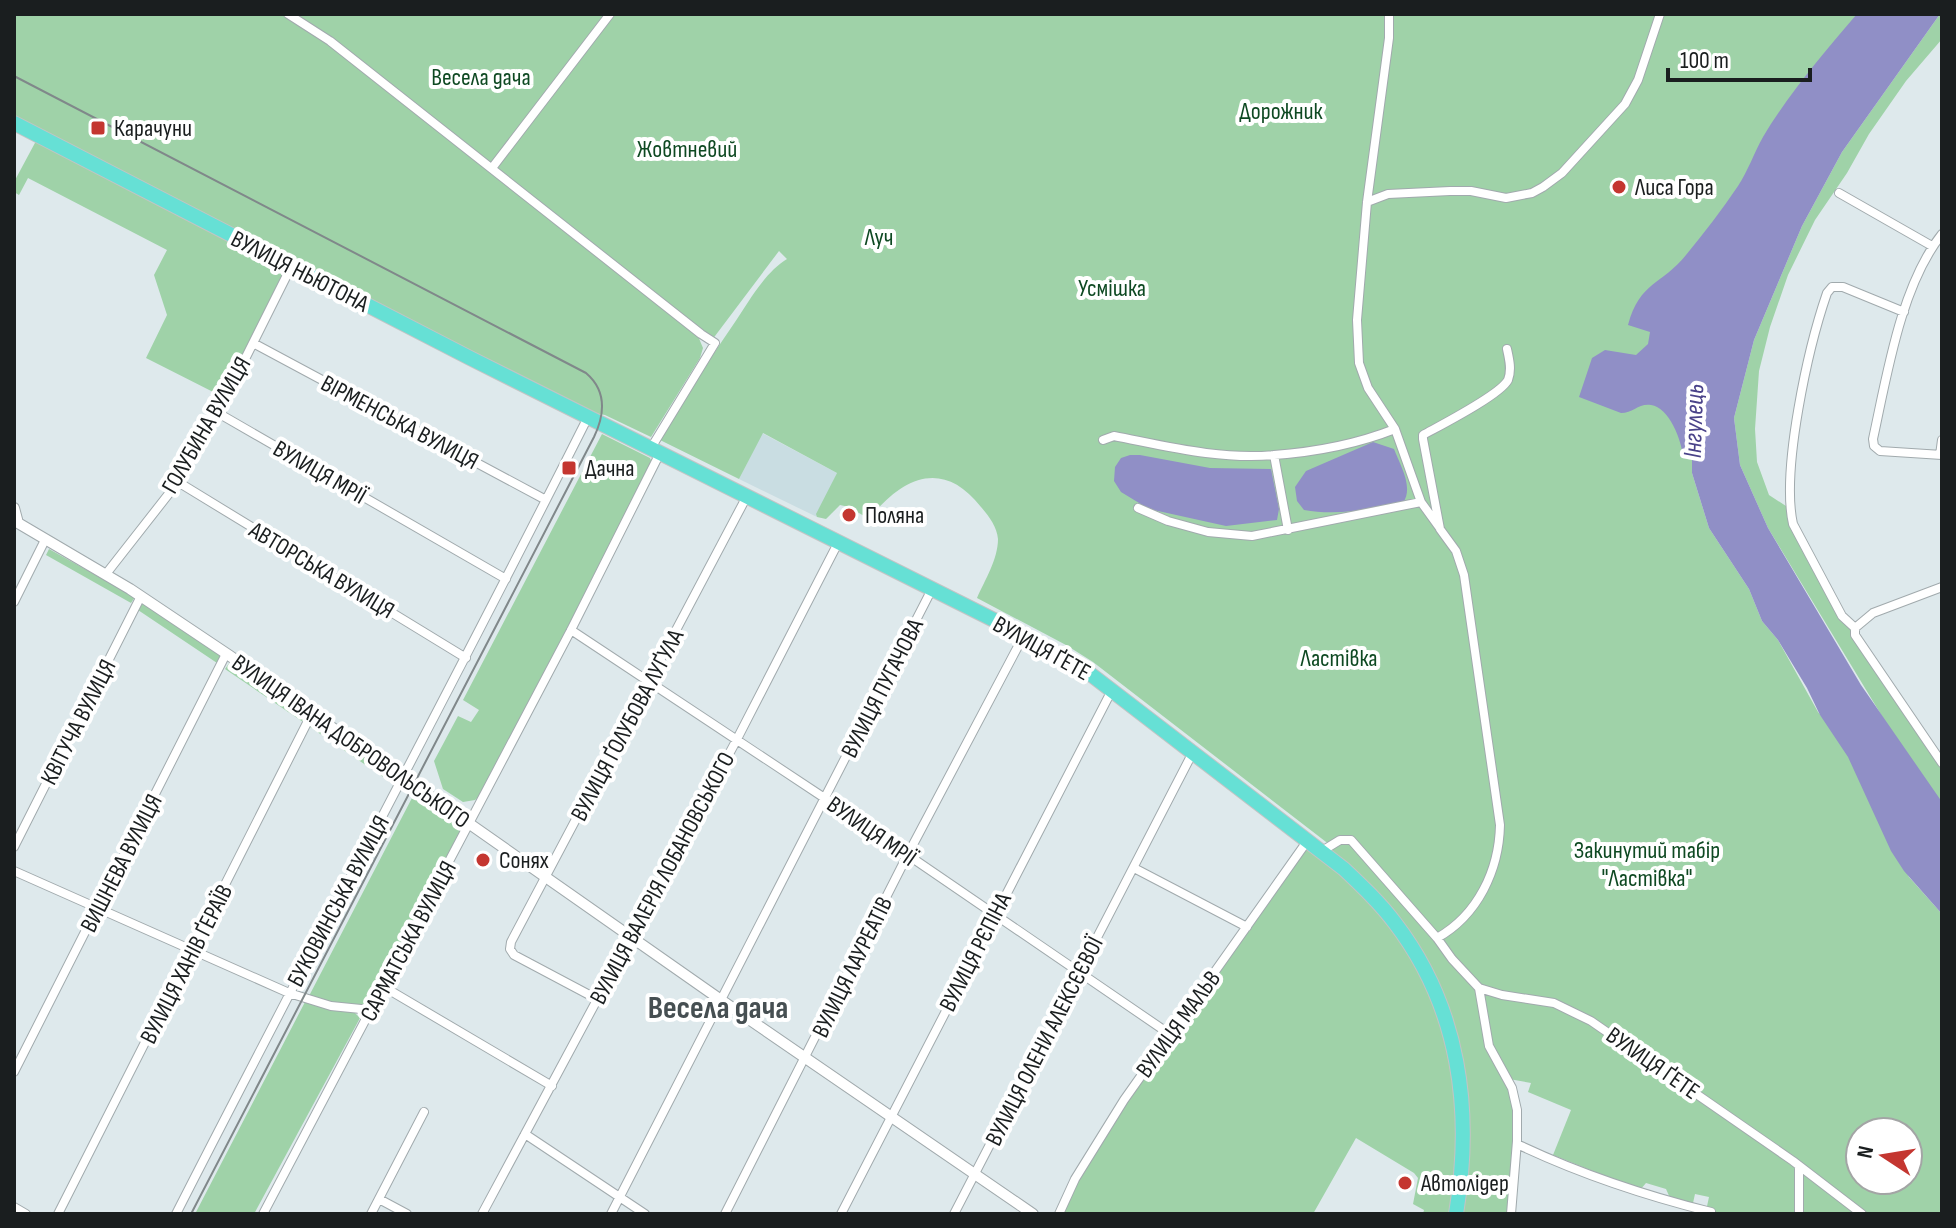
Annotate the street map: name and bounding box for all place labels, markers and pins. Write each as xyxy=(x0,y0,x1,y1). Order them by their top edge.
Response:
place label: Карачуни xyxy=(114,114,192,143)
marker: Карачуни xyxy=(89,119,107,137)
place label: Лиса Гора xyxy=(1634,173,1714,202)
marker: Лиса Гора xyxy=(1610,178,1628,196)
place label: Дачна xyxy=(585,454,635,483)
marker: Дачна xyxy=(560,459,578,477)
place label: Поляна xyxy=(865,501,924,530)
marker: Поляна xyxy=(840,506,858,524)
place label: Сонях xyxy=(499,846,549,875)
marker: Сонях xyxy=(474,851,492,869)
place label: Автолідер xyxy=(1420,1169,1509,1198)
marker: Автолідер xyxy=(1396,1174,1414,1192)

